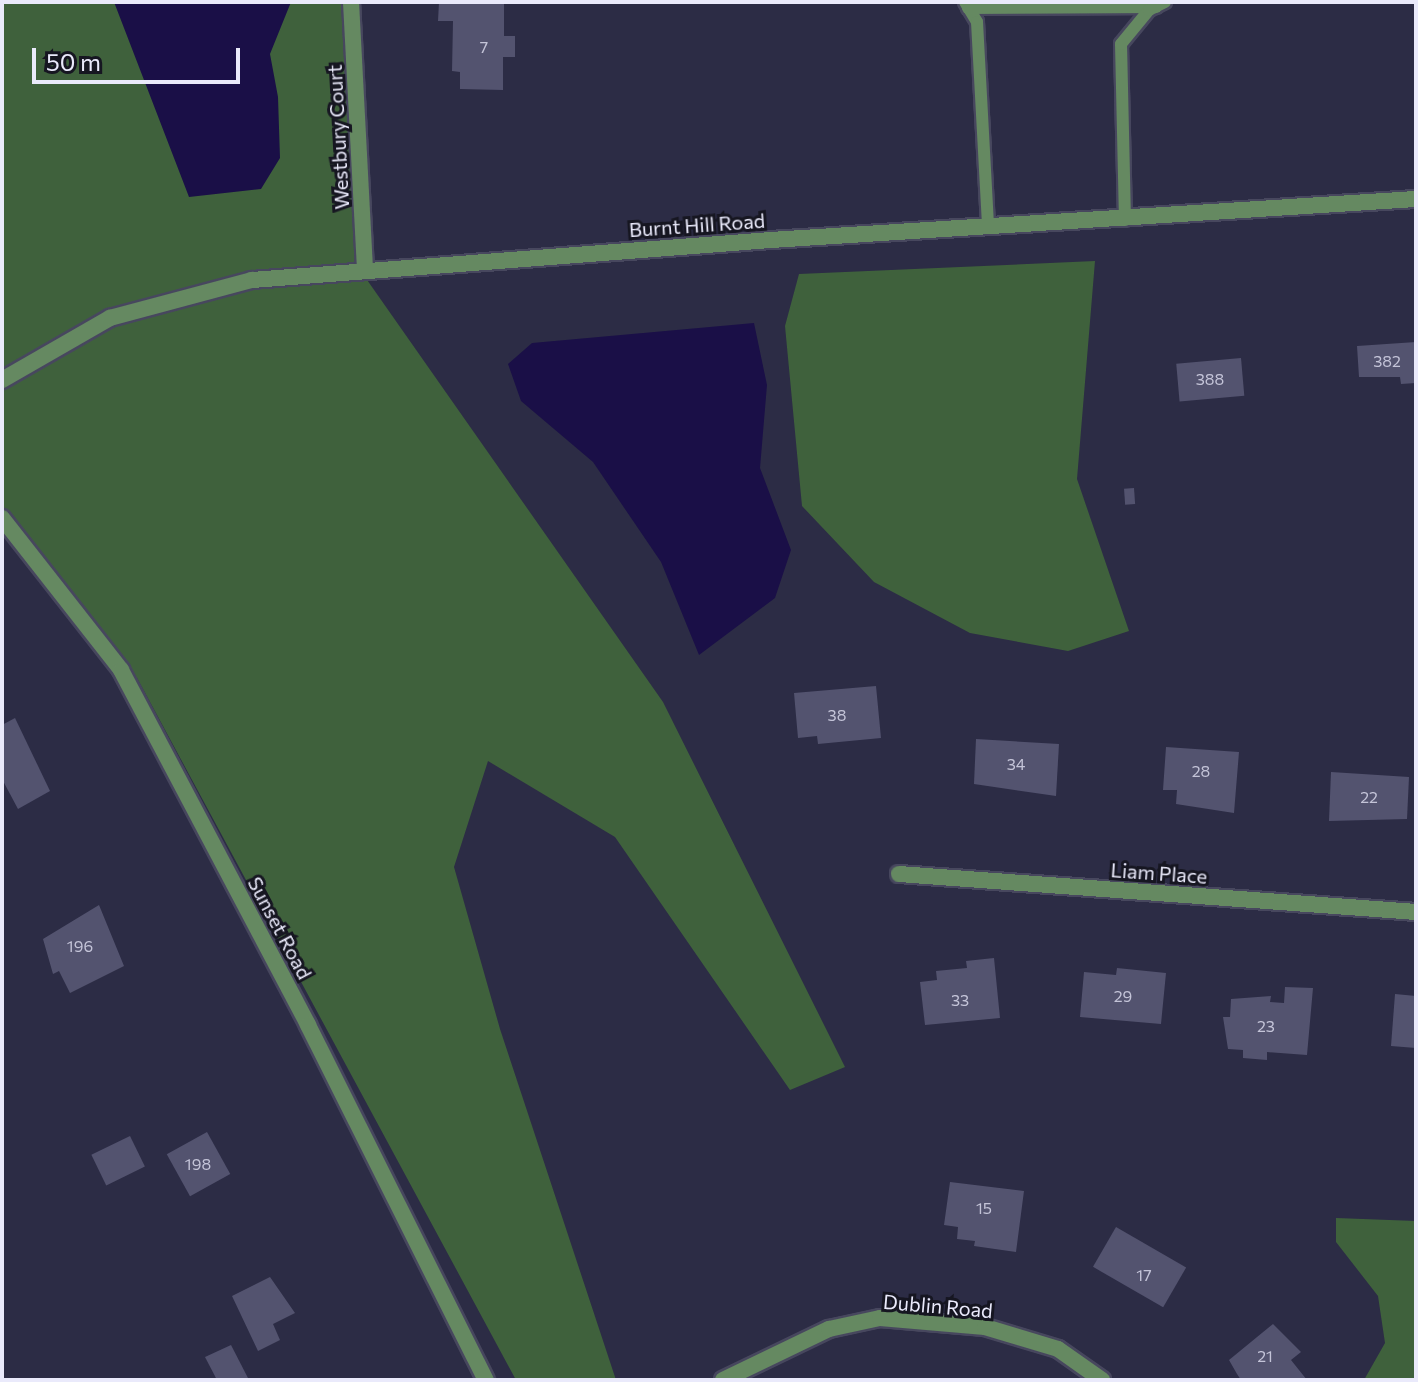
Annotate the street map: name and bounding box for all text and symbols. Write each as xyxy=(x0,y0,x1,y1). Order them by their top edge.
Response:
scale bar xyxy=(36,32,244,82)
house number: 7 xyxy=(480,37,488,57)
text: 50 m xyxy=(46,47,101,76)
street label: Westbury Court xyxy=(322,64,354,210)
street label: Burnt Hill Road xyxy=(628,208,766,242)
house number: 382 xyxy=(1373,351,1401,371)
house number: 388 xyxy=(1196,369,1224,389)
house number: 38 xyxy=(828,705,846,725)
house number: 34 xyxy=(1007,754,1025,774)
house number: 28 xyxy=(1192,761,1210,781)
house number: 22 xyxy=(1360,787,1378,807)
street label: Liam Place xyxy=(1110,858,1208,888)
street label: Sunset Road xyxy=(243,873,317,983)
house number: 196 xyxy=(67,936,93,956)
house number: 29 xyxy=(1114,986,1132,1006)
house number: 33 xyxy=(951,990,969,1010)
house number: 23 xyxy=(1257,1016,1275,1036)
house number: 198 xyxy=(185,1154,211,1174)
house number: 15 xyxy=(976,1198,992,1218)
house number: 17 xyxy=(1136,1265,1152,1285)
street label: Dublin Road xyxy=(882,1289,994,1323)
house number: 21 xyxy=(1257,1346,1273,1366)

